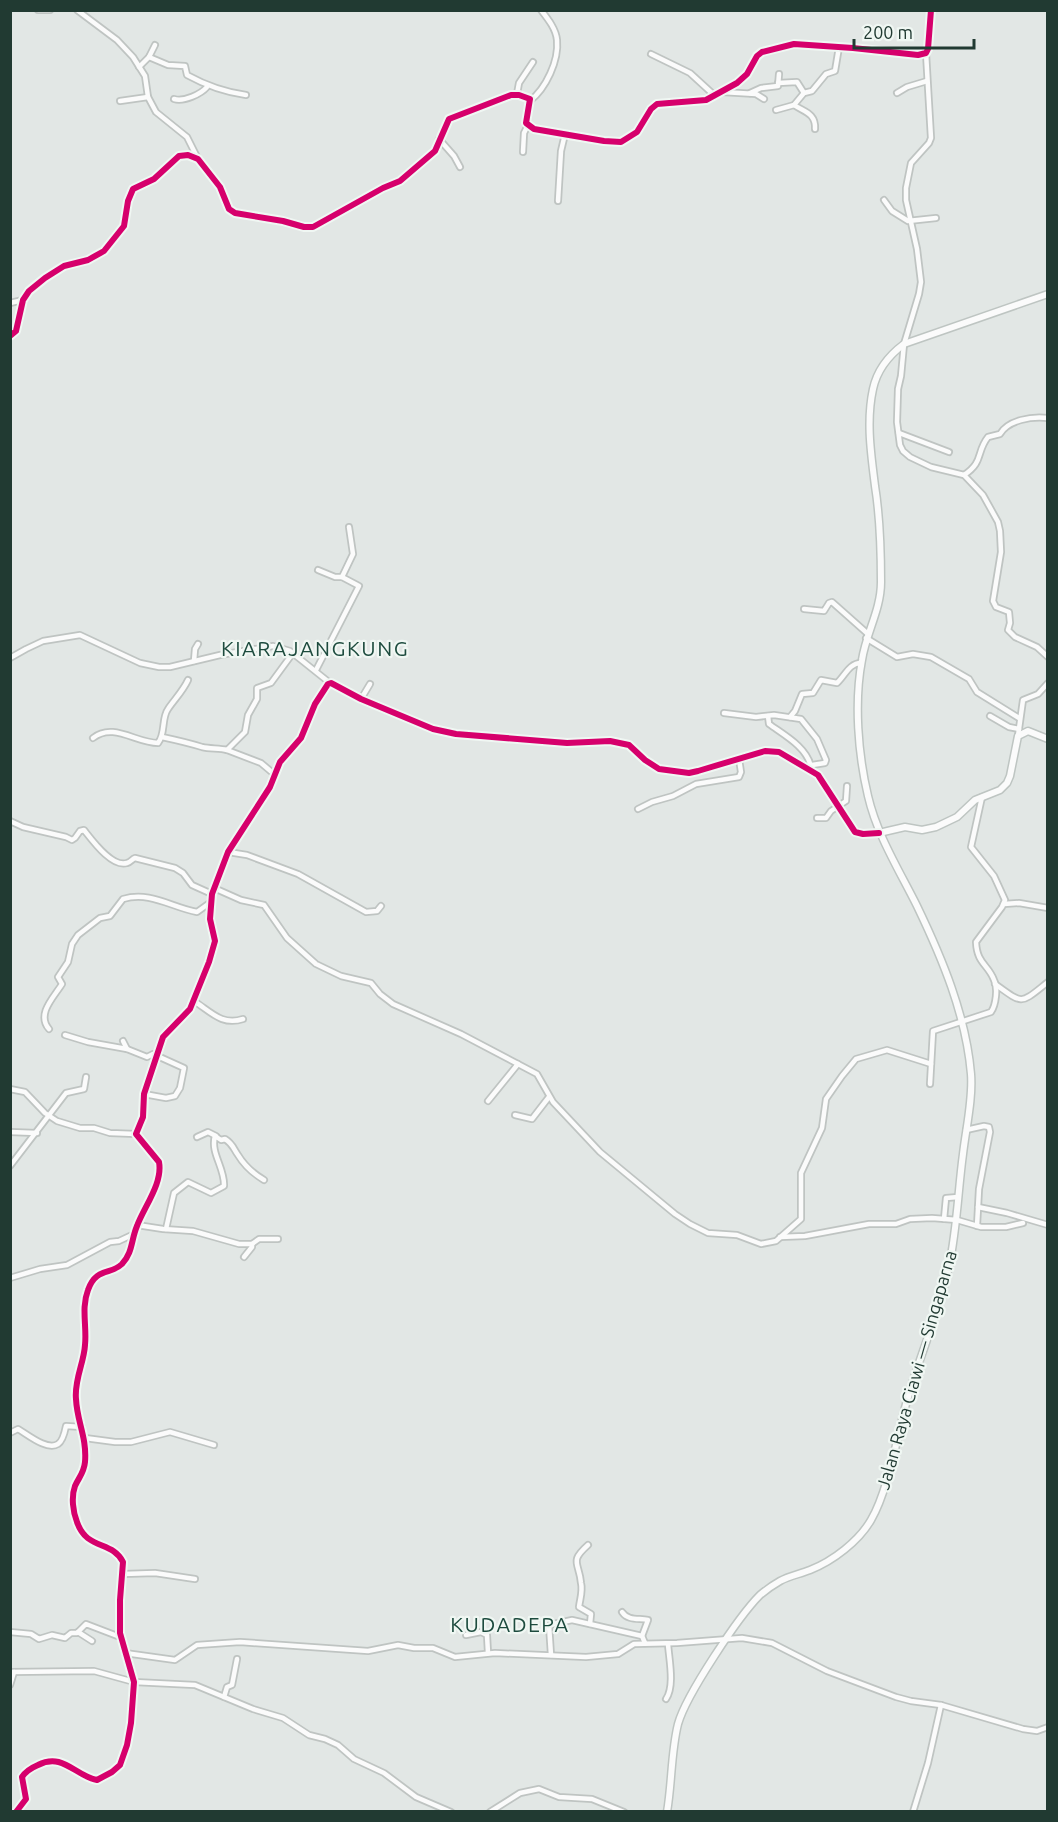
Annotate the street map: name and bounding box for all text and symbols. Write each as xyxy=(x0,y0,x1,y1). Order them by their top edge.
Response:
scale bar xyxy=(854,12,974,50)
text: 200 m xyxy=(863,22,913,42)
district label: KIARAJANGKUNG xyxy=(221,636,409,660)
street label: Jalan Raya Ciawi — Singaparna xyxy=(872,1248,960,1492)
district label: KUDADEPA xyxy=(450,1612,570,1636)

